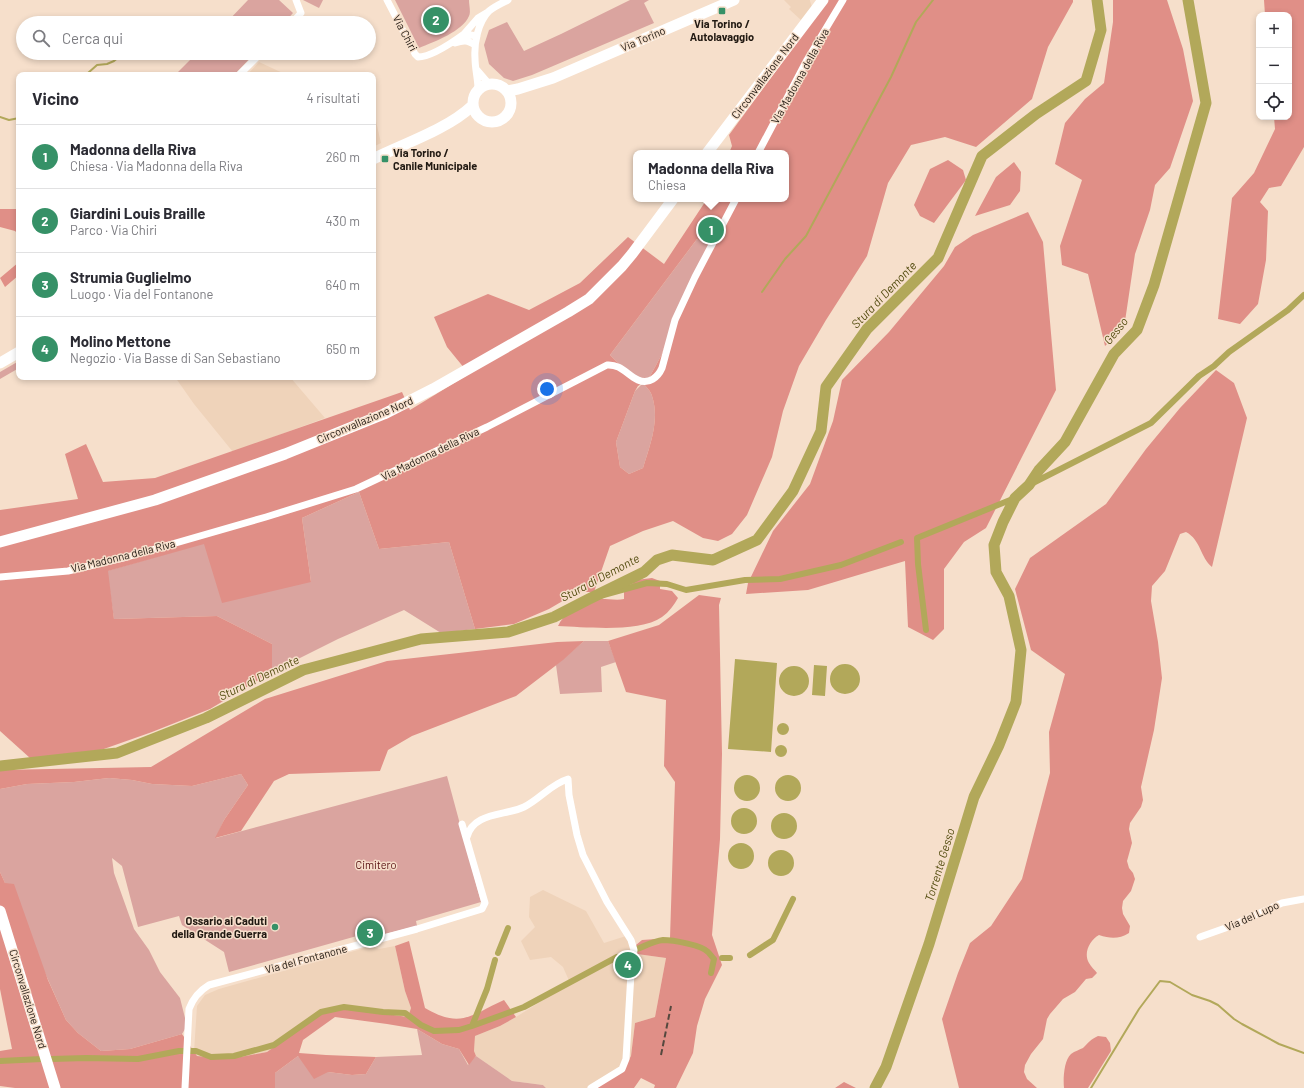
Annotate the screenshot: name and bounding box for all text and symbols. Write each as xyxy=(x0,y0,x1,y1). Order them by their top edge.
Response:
pin: 2 xyxy=(423,5,449,35)
marker: Via Torino / Autolavaggio xyxy=(717,6,727,16)
street label: Via Chiri xyxy=(390,12,421,53)
map controls xyxy=(1256,12,1292,120)
button: + xyxy=(1256,12,1292,48)
search box xyxy=(16,16,376,60)
place label: Via Torino / Autolavaggio xyxy=(690,17,754,43)
street label: Via Torino xyxy=(619,23,667,54)
street label: Via Madonna della Riva xyxy=(768,26,831,126)
icon: search xyxy=(30,27,52,49)
text: Cerca qui xyxy=(62,29,123,47)
street label: Circonvallazione Nord xyxy=(728,31,801,121)
button: − xyxy=(1256,48,1292,84)
button: locate xyxy=(1256,84,1292,120)
text: Vicino xyxy=(32,88,79,108)
text: 4 risultati xyxy=(307,90,360,106)
text: Madonna della Riva xyxy=(70,140,196,158)
place label: Via Torino / Canile Municipale xyxy=(393,146,477,172)
text: 1 xyxy=(43,149,47,165)
text: 260 m xyxy=(326,149,360,165)
popup xyxy=(633,150,789,202)
marker: Via Torino / Canile Municipale xyxy=(380,154,390,164)
text: Chiesa · Via Madonna della Riva xyxy=(70,158,243,174)
text: Madonna della Riva xyxy=(648,159,774,177)
text: Chiesa xyxy=(648,177,686,193)
text: Giardini Louis Braille xyxy=(70,204,206,222)
text: 2 xyxy=(41,213,49,229)
text: 430 m xyxy=(325,213,360,229)
pin: 1 xyxy=(698,215,724,245)
text: Parco · Via Chiri xyxy=(70,222,157,238)
water label: Stura di Demonte xyxy=(848,258,919,331)
text: Strumia Guglielmo xyxy=(70,268,192,286)
text: 3 xyxy=(41,277,49,293)
text: 640 m xyxy=(325,277,360,293)
text: Luogo · Via del Fontanone xyxy=(70,286,213,302)
water label: Gesso xyxy=(1100,314,1130,347)
text: Molino Mettone xyxy=(70,332,171,350)
text: 4 xyxy=(41,341,49,357)
text: 650 m xyxy=(326,341,360,357)
text: Negozio · Via Basse di San Sebastiano xyxy=(70,350,281,366)
your location xyxy=(537,379,557,399)
street label: Circonvallazione Nord xyxy=(315,393,415,446)
street label: Via Madonna della Riva xyxy=(379,424,481,483)
street label: Via Madonna della Riva xyxy=(69,536,177,575)
water label: Stura di Demonte xyxy=(558,550,641,604)
water label: Stura di Demonte xyxy=(216,652,301,703)
water label: Torrente Gesso xyxy=(921,826,957,903)
park label: Cimitero xyxy=(355,858,397,871)
street label: Via del Lupo xyxy=(1223,898,1281,933)
place label: Ossario ai Caduti della Grande Guerra xyxy=(171,914,267,940)
pin: 3 xyxy=(357,918,383,948)
marker: Ossario ai Caduti della Grande Guerra xyxy=(270,922,280,932)
street label: Via del Fontanone xyxy=(263,941,349,976)
street label: Circonvallazione Nord xyxy=(7,948,50,1050)
pin: 4 xyxy=(615,950,641,980)

